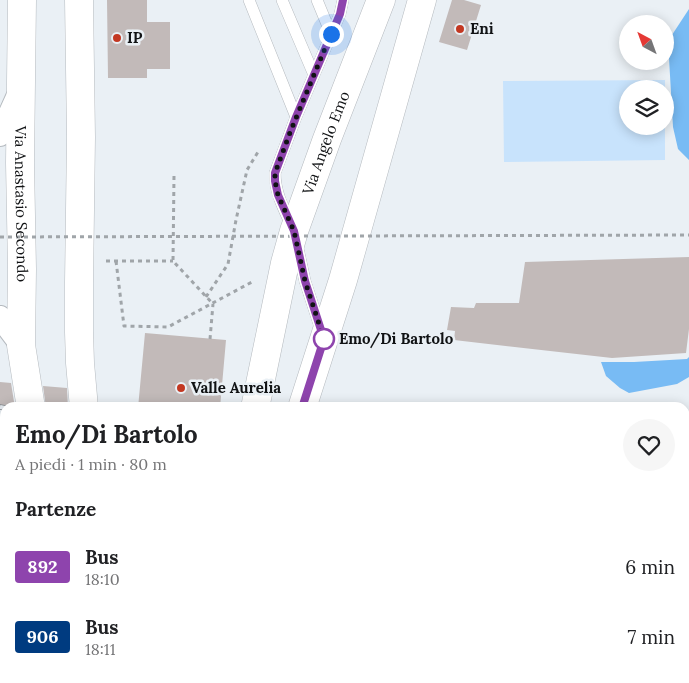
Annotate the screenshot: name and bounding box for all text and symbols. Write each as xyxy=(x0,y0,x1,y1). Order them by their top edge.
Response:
north arrow xyxy=(619,15,674,70)
map controls xyxy=(619,15,674,135)
place label: Eni xyxy=(470,19,494,38)
your location xyxy=(319,22,344,47)
marker: Eni xyxy=(454,23,466,35)
place label: IP xyxy=(127,28,143,47)
marker: IP xyxy=(111,32,123,44)
button: layers xyxy=(619,80,674,135)
street label: Via Angelo Emo xyxy=(298,88,354,198)
street label: Via Anastasio Secondo xyxy=(11,125,32,282)
marker: Emo/Di Bartolo xyxy=(313,328,335,350)
place label: Emo/Di Bartolo xyxy=(339,329,454,349)
place label: Valle Aurelia xyxy=(191,378,281,397)
marker: Valle Aurelia xyxy=(175,382,187,394)
text: Emo/Di Bartolo xyxy=(15,419,198,450)
button: heart xyxy=(623,419,675,471)
text: A piedi · 1 min · 80 m xyxy=(15,454,167,474)
text: Partenze xyxy=(15,497,96,521)
text: Bus xyxy=(85,545,118,569)
text: 892 xyxy=(27,555,58,578)
text: 6 min xyxy=(625,555,675,579)
text: 18:10 xyxy=(85,569,120,589)
text: Bus xyxy=(85,615,118,639)
text: 906 xyxy=(26,625,59,648)
text: 7 min xyxy=(627,625,675,649)
text: 18:11 xyxy=(85,639,115,659)

